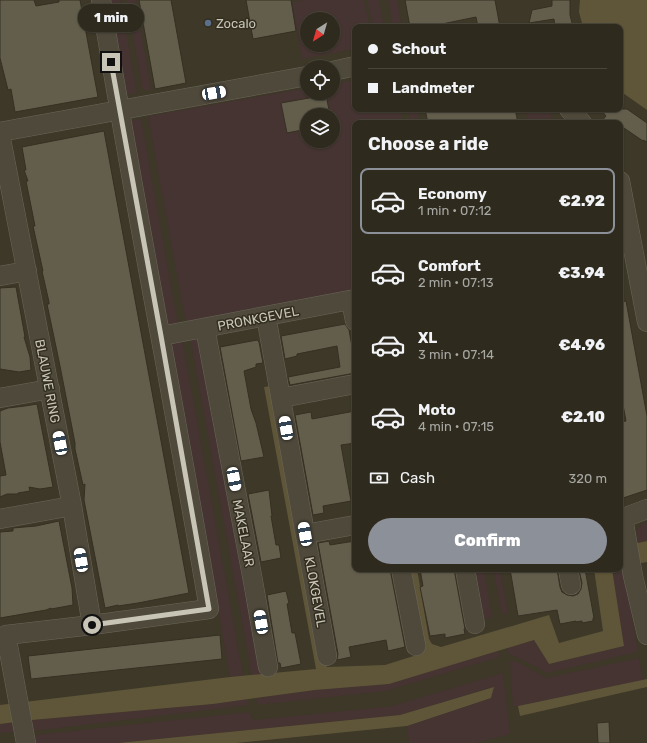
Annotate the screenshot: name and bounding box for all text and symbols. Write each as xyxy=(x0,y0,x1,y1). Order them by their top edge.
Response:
callout: 1 min xyxy=(78,4,144,32)
text: 1 min xyxy=(94,10,128,25)
north arrow xyxy=(300,12,340,52)
map controls xyxy=(300,12,340,148)
place label: Zocalo xyxy=(216,16,256,31)
marker: Zocalo xyxy=(203,18,213,28)
text: Schout xyxy=(392,40,446,58)
route end xyxy=(102,53,120,71)
button: locate xyxy=(300,60,340,100)
text: Landmeter xyxy=(392,79,474,97)
car xyxy=(201,85,227,101)
button: layers xyxy=(300,108,340,148)
text: Choose a ride xyxy=(368,133,489,155)
icon: car xyxy=(370,183,406,219)
text: Economy xyxy=(418,185,487,203)
text: €2.92 xyxy=(559,192,605,210)
text: 1 min · 07:12 xyxy=(418,203,491,218)
icon: car xyxy=(370,255,406,291)
text: Comfort xyxy=(418,257,481,275)
text: €3.94 xyxy=(558,264,605,282)
text: 2 min · 07:13 xyxy=(418,275,494,290)
street label: PRONKGEVEL xyxy=(216,303,301,334)
icon: car xyxy=(370,327,406,363)
text: XL xyxy=(418,329,437,347)
text: €4.96 xyxy=(559,336,605,354)
street label: BLAUWE RING xyxy=(32,338,63,424)
text: 3 min · 07:14 xyxy=(418,347,494,362)
icon: car xyxy=(370,399,406,435)
text: Moto xyxy=(418,401,456,419)
text: €2.10 xyxy=(561,408,605,426)
car xyxy=(278,415,294,441)
text: 4 min · 07:15 xyxy=(418,419,494,434)
car xyxy=(52,430,68,456)
car xyxy=(226,466,242,492)
icon: cash xyxy=(368,467,390,489)
text: Cash xyxy=(400,469,435,487)
text: 320 m xyxy=(569,471,607,486)
street label: MAKELAAR xyxy=(230,498,257,568)
button: Confirm xyxy=(368,518,607,564)
car xyxy=(297,521,313,547)
car xyxy=(73,547,89,573)
street label: KLOKGEVEL xyxy=(302,556,329,629)
car xyxy=(253,609,269,635)
route start xyxy=(83,616,101,634)

